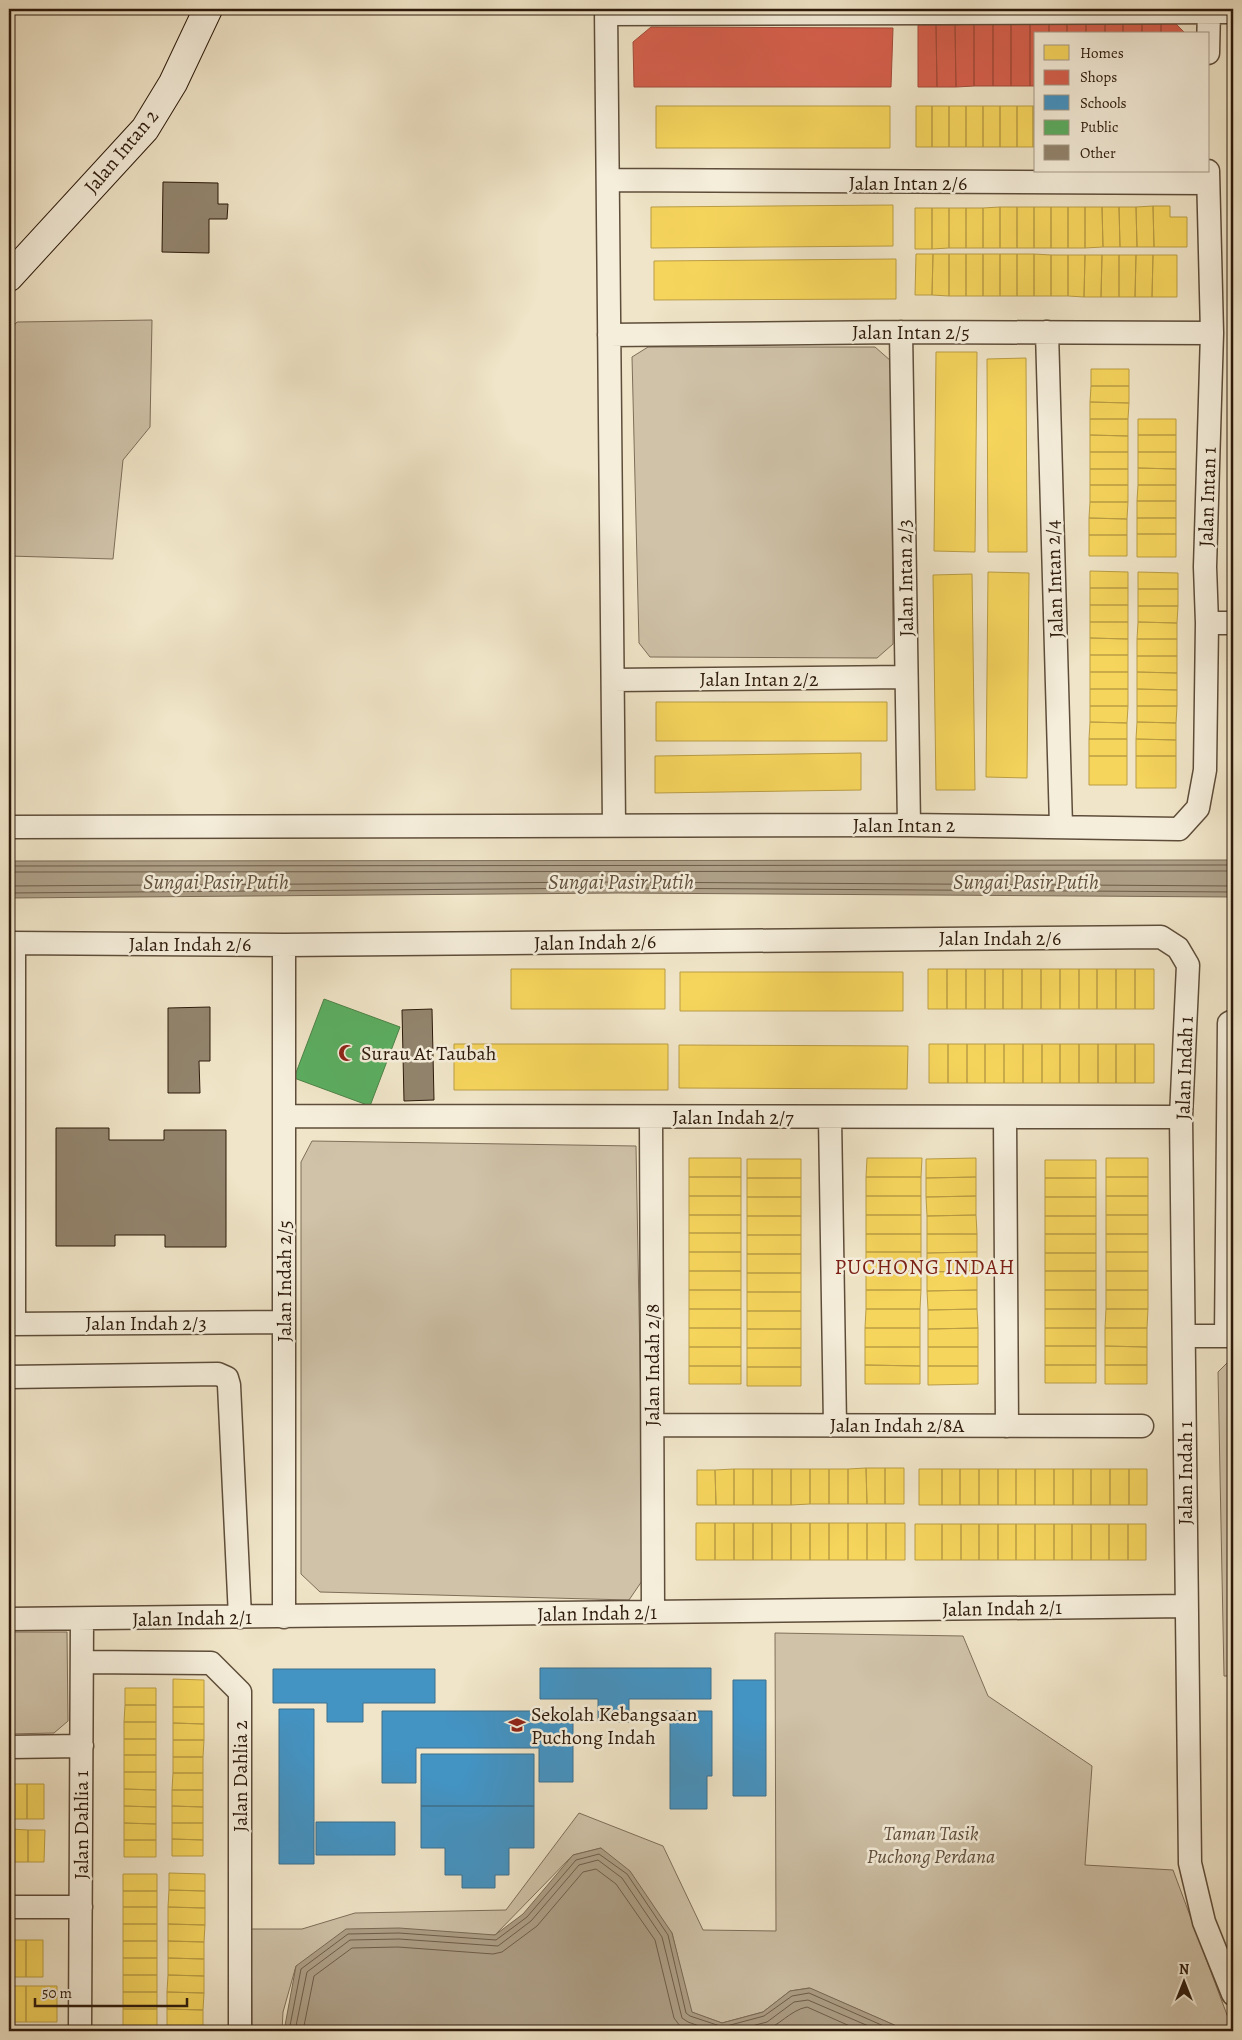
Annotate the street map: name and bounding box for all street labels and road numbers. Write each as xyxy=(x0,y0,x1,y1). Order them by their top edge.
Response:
street label: Jalan Intan 2 xyxy=(78,103,165,199)
street label: Jalan Intan 2/6 xyxy=(849,170,967,197)
street label: Jalan Intan 2/5 xyxy=(852,319,970,346)
street label: Jalan Intan 1 xyxy=(1192,446,1223,547)
street label: Jalan Intan 2/3 xyxy=(891,519,920,637)
street label: Jalan Intan 2/4 xyxy=(1039,519,1070,639)
street label: Jalan Intan 2/2 xyxy=(700,666,819,693)
street label: Jalan Intan 2 xyxy=(853,812,956,839)
street label: Jalan Indah 2/6 xyxy=(939,925,1061,952)
street label: Jalan Indah 2/6 xyxy=(534,928,656,957)
street label: Jalan Indah 2/6 xyxy=(129,931,251,958)
street label: Jalan Indah 1 xyxy=(1169,1015,1200,1120)
street label: Jalan Indah 2/7 xyxy=(672,1104,794,1131)
street label: Jalan Indah 2/5 xyxy=(271,1220,298,1342)
street label: Jalan Indah 2/8 xyxy=(639,1304,666,1426)
street label: Jalan Indah 2/3 xyxy=(85,1310,207,1337)
street label: Jalan Indah 2/8A xyxy=(830,1412,965,1439)
street label: Jalan Indah 1 xyxy=(1172,1421,1199,1525)
street label: Jalan Indah 2/1 xyxy=(942,1594,1062,1623)
street label: Jalan Indah 2/1 xyxy=(537,1599,657,1628)
street label: Jalan Indah 2/1 xyxy=(132,1604,252,1633)
street label: Jalan Dahlia 2 xyxy=(227,1720,254,1832)
street label: Jalan Dahlia 1 xyxy=(68,1770,95,1880)

